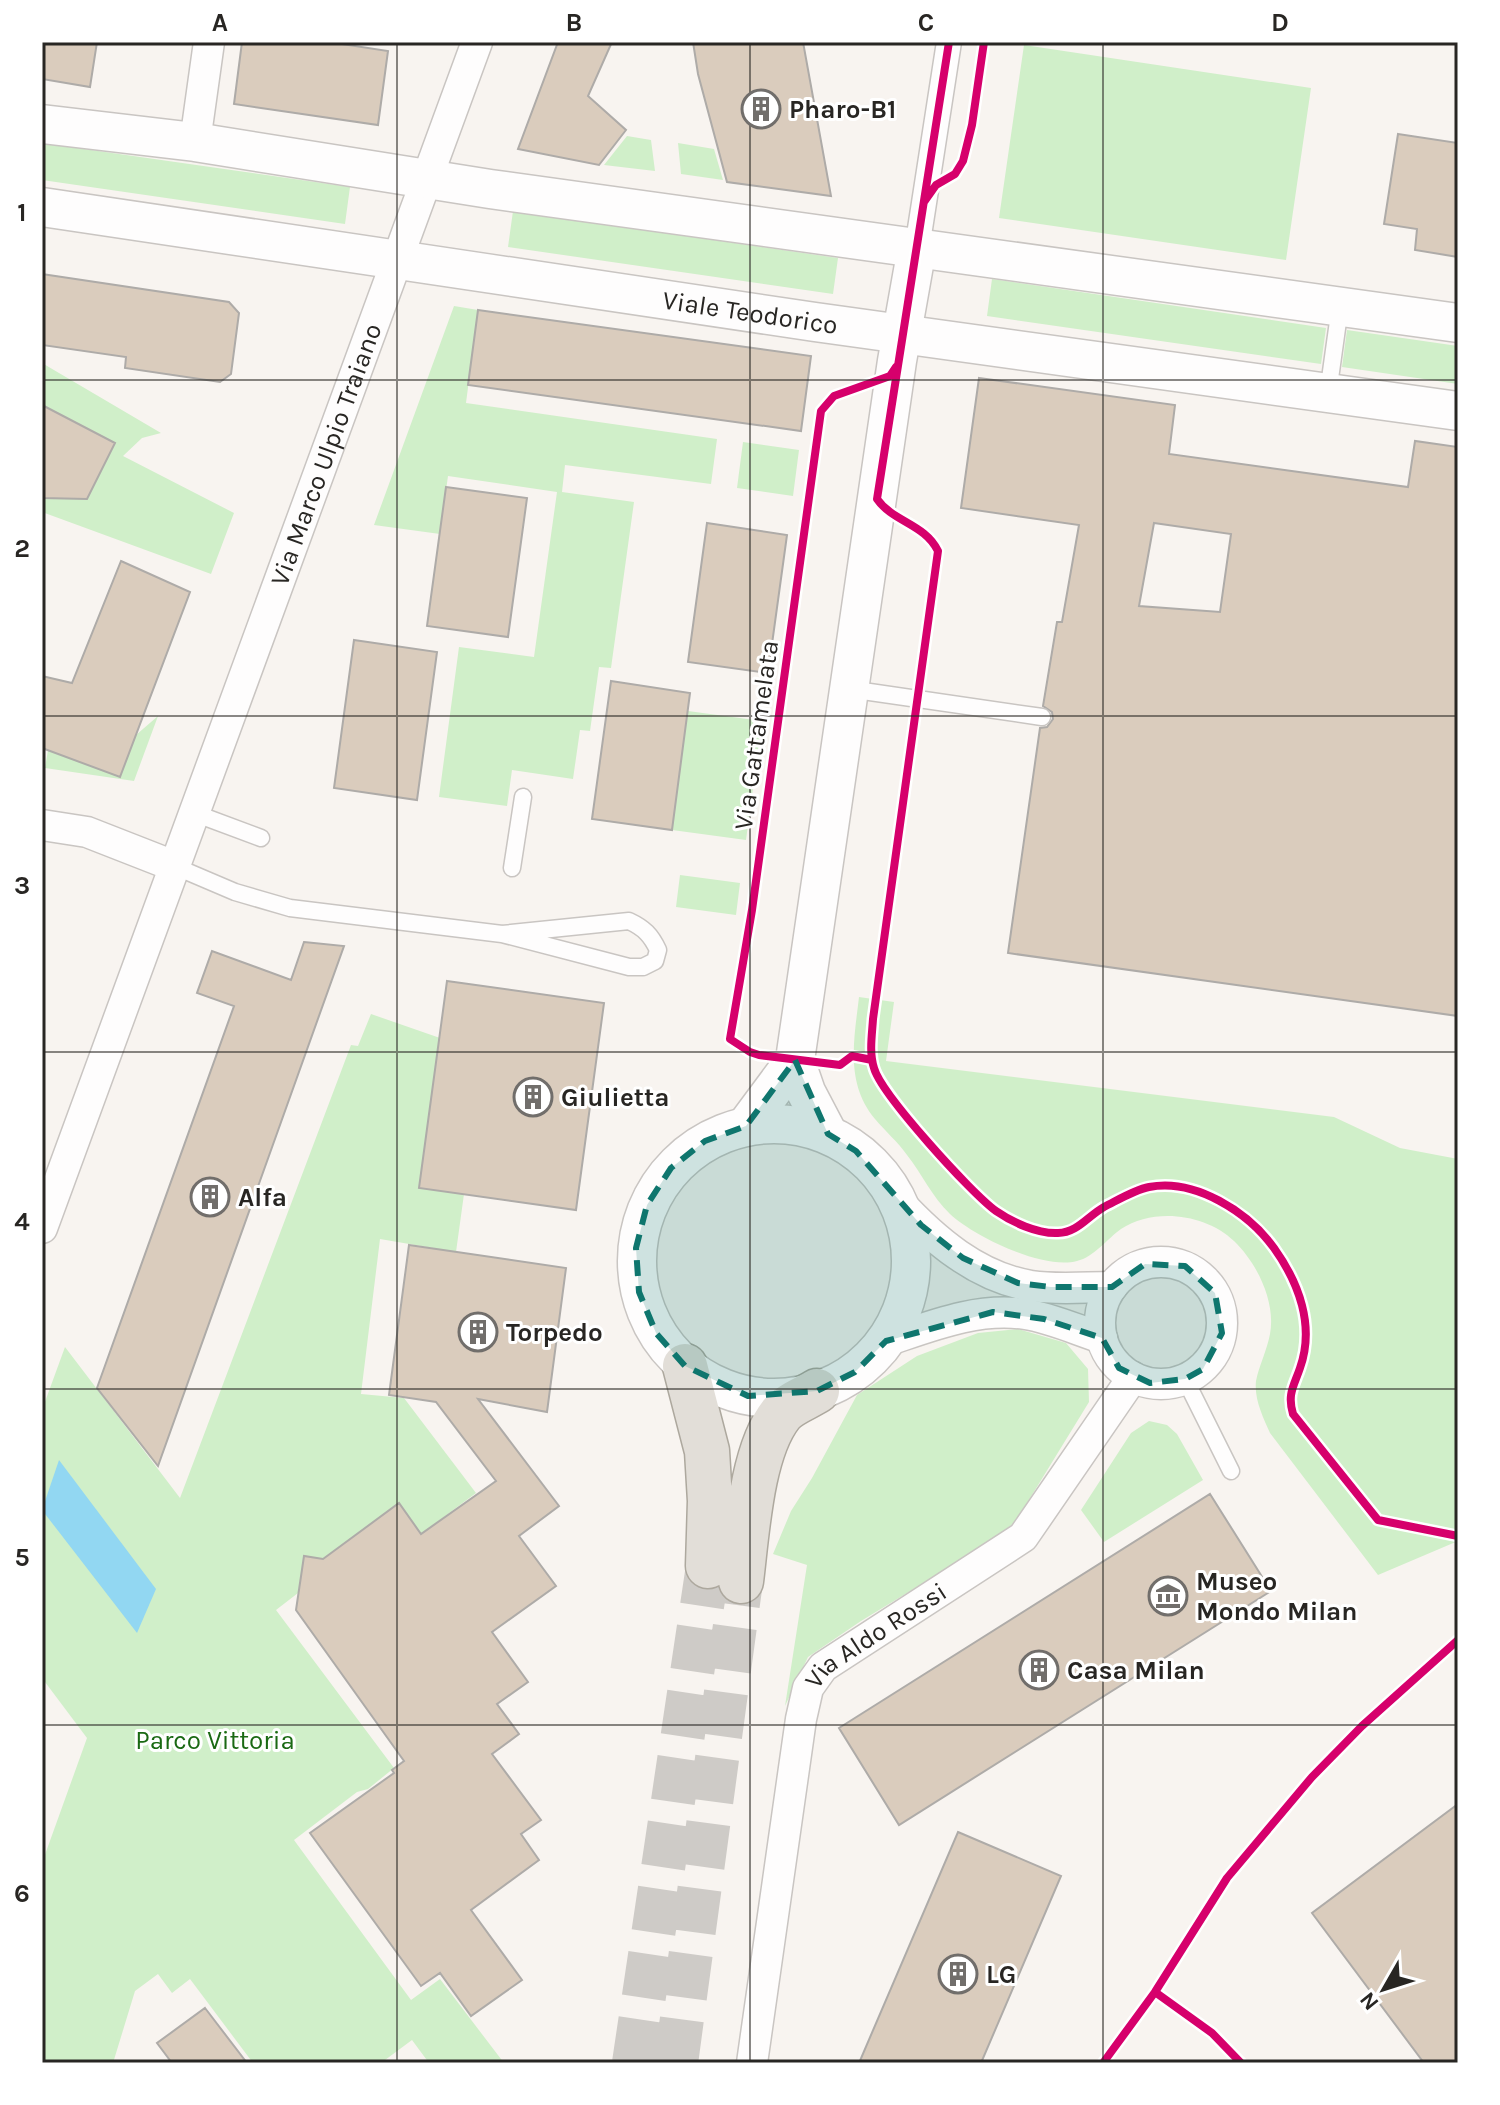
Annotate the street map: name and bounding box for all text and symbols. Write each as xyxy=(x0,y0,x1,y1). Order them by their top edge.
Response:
text: A xyxy=(212,7,228,38)
text: B xyxy=(566,7,582,38)
text: C xyxy=(918,7,934,38)
text: D xyxy=(1271,7,1289,38)
building icon: Pharo-B1 xyxy=(740,88,782,130)
place label: Pharo-B1 xyxy=(789,94,896,125)
text: 1 xyxy=(17,197,27,228)
street label: Viale Teodorico xyxy=(661,285,840,341)
street label: Via Marco Ulpio Traiano xyxy=(264,319,388,590)
text: 2 xyxy=(14,533,30,564)
street label: Via Gattamelata xyxy=(728,638,785,832)
text: 3 xyxy=(14,870,30,901)
building icon: Giulietta xyxy=(512,1076,554,1118)
place label: Giulietta xyxy=(561,1082,669,1113)
building icon: Alfa xyxy=(189,1176,231,1218)
place label: Alfa xyxy=(238,1182,287,1213)
text: 4 xyxy=(14,1206,30,1237)
building icon: Torpedo xyxy=(457,1311,499,1353)
place label: Torpedo xyxy=(506,1317,603,1348)
text: 5 xyxy=(14,1542,30,1573)
place label: Museo Mondo Milan xyxy=(1196,1566,1358,1627)
museum icon: Museo Mondo Milan xyxy=(1147,1575,1189,1617)
street label: Via Aldo Rossi xyxy=(798,1576,952,1694)
building icon: Casa Milan xyxy=(1018,1649,1060,1691)
place label: Casa Milan xyxy=(1067,1655,1205,1686)
park label: Parco Vittoria xyxy=(135,1725,295,1756)
text: 6 xyxy=(14,1878,30,1909)
north arrow xyxy=(1344,1949,1424,2029)
building icon: LG xyxy=(937,1953,979,1995)
place label: LG xyxy=(986,1959,1016,1990)
text: N xyxy=(1354,1987,1384,2015)

